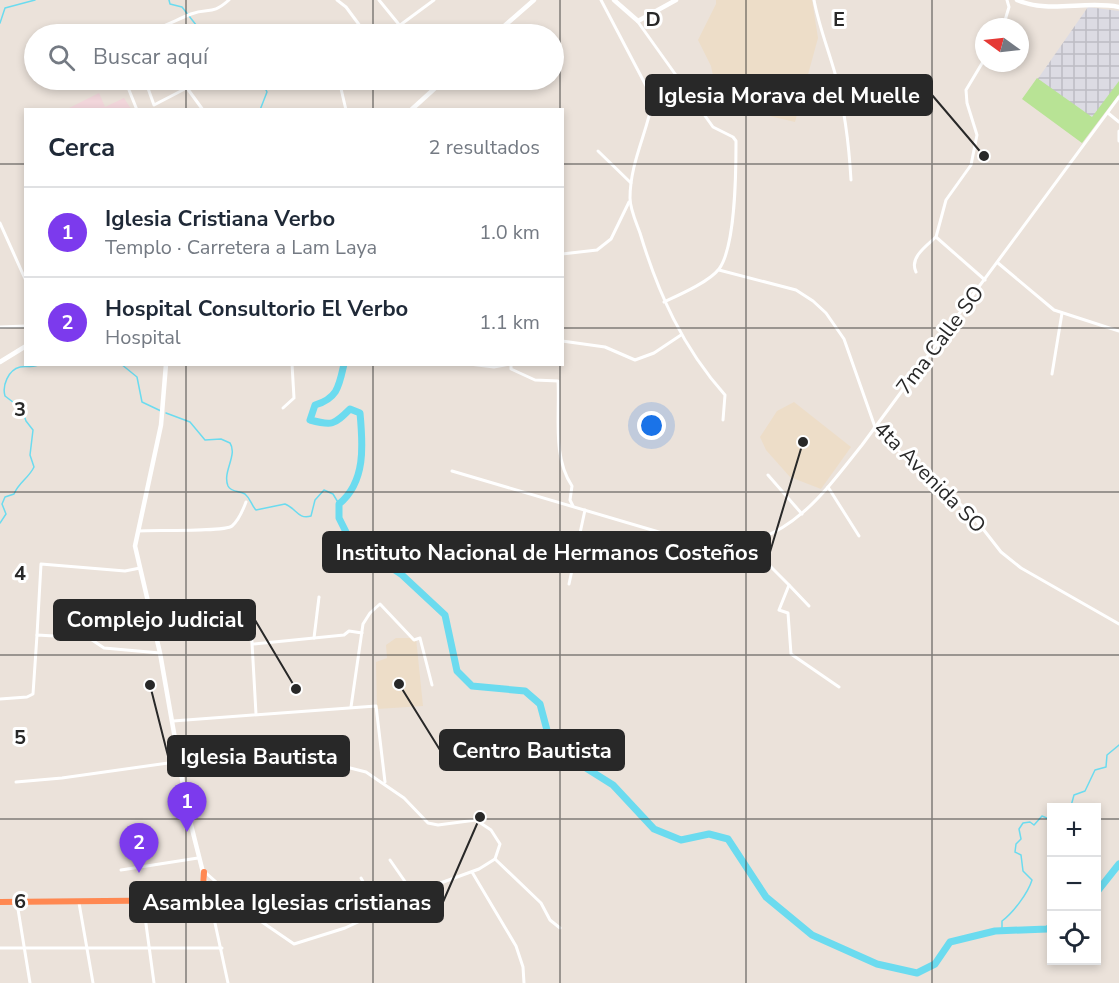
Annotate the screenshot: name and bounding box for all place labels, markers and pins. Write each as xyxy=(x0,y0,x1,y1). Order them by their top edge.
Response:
callout: Iglesia Morava del Muelle xyxy=(646,75,932,115)
callout: Instituto Nacional de Hermanos Costeños xyxy=(323,532,770,572)
callout: Complejo Judicial xyxy=(54,600,255,640)
callout: Centro Bautista xyxy=(440,730,624,770)
callout: Iglesia Bautista xyxy=(168,736,349,776)
pin: 1 xyxy=(168,782,207,832)
pin: 2 xyxy=(120,824,158,873)
callout: Asamblea Iglesias cristianas xyxy=(130,882,443,922)

